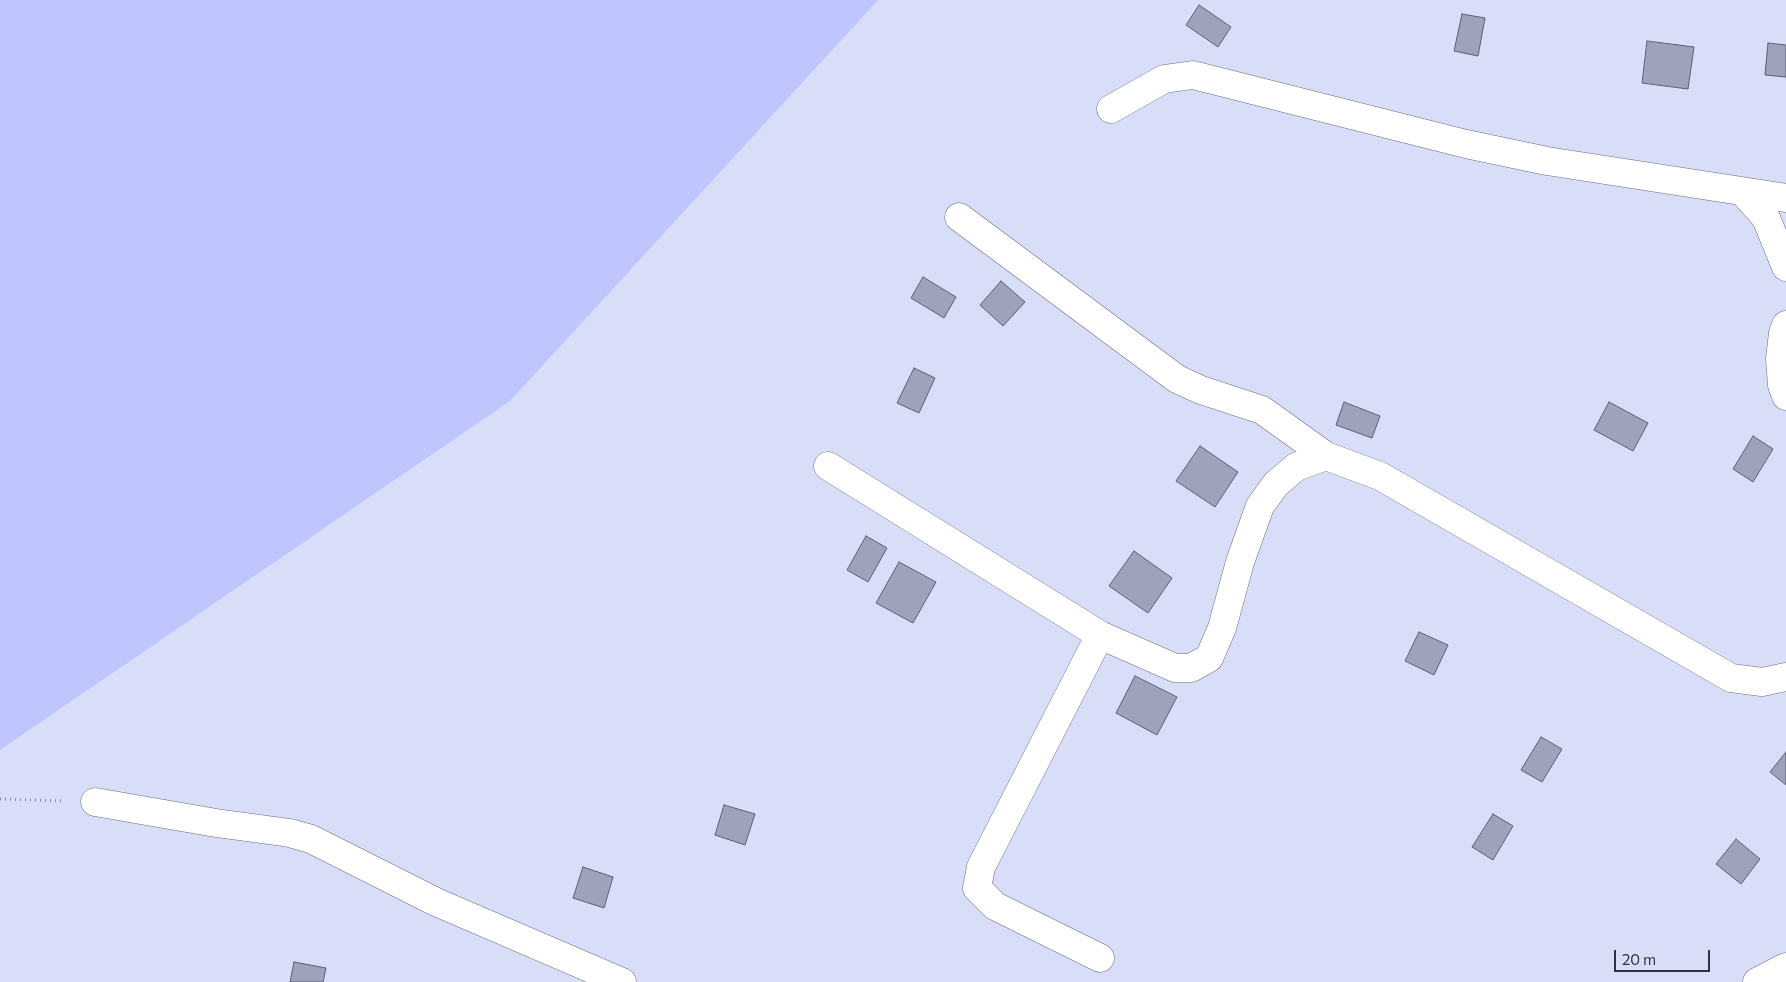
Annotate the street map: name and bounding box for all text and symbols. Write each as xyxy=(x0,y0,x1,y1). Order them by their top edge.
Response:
scale bar xyxy=(1616,940,1712,972)
text: 20 m xyxy=(1622,950,1656,968)

